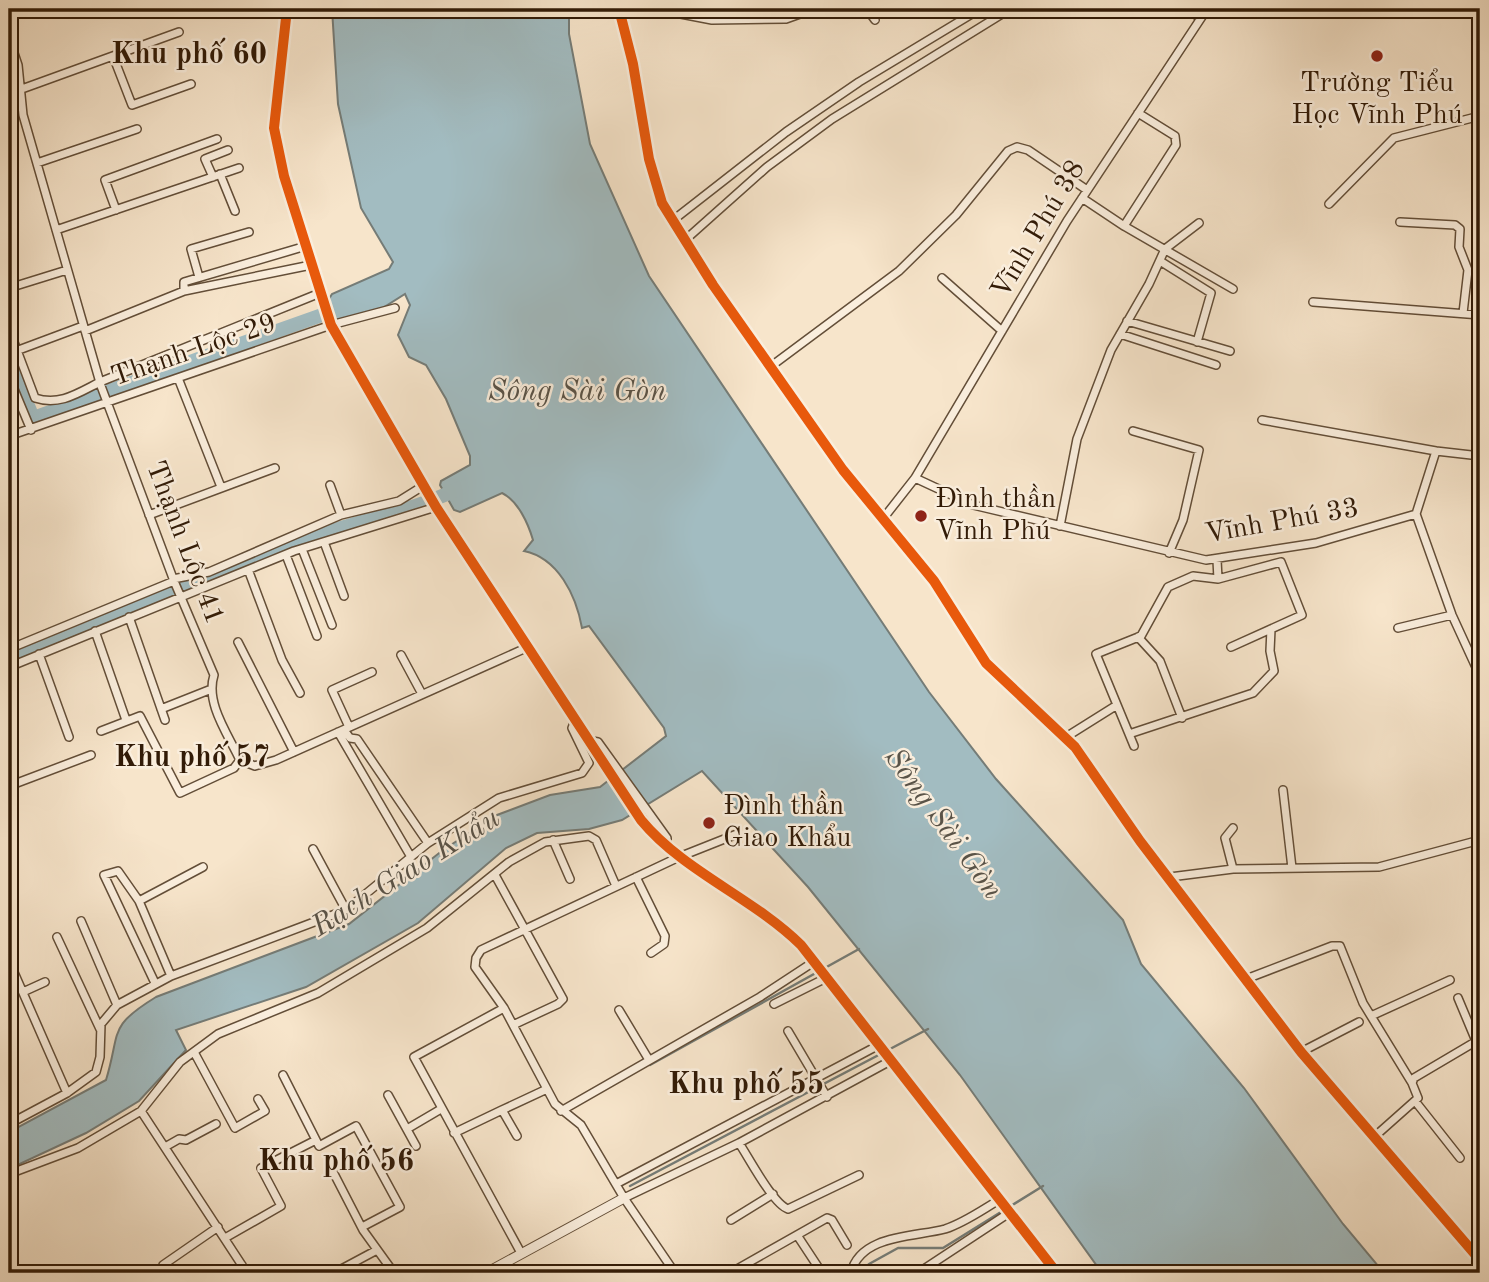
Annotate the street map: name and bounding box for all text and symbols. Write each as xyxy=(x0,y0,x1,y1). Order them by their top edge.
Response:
district label: Khu phố 60 xyxy=(111,37,267,70)
marker: Trường Tiểu Học Vĩnh Phú xyxy=(1369,48,1385,64)
place label: Trường Tiểu Học Vĩnh Phú xyxy=(1291,68,1463,130)
street label: Vĩnh Phú 38 xyxy=(987,156,1091,304)
street label: Thạnh Lộc 29 xyxy=(108,310,280,392)
water label: Sông Sài Gòn xyxy=(488,377,666,407)
street label: Thạnh Lộc 41 xyxy=(140,457,228,629)
place label: Đình thần Vĩnh Phú xyxy=(935,483,1056,546)
street label: Vĩnh Phú 33 xyxy=(1203,495,1361,549)
marker: Đình thần Vĩnh Phú xyxy=(913,508,929,524)
district label: Khu phố 57 xyxy=(114,740,270,773)
water label: Sông Sài Gòn xyxy=(878,743,1008,905)
place label: Đình thần Giao Khẩu xyxy=(723,790,852,853)
water label: Rạch Giao Khẩu xyxy=(304,801,506,943)
marker: Đình thần Giao Khẩu xyxy=(701,815,717,831)
district label: Khu phố 55 xyxy=(668,1067,824,1100)
district label: Khu phố 56 xyxy=(258,1144,414,1177)

